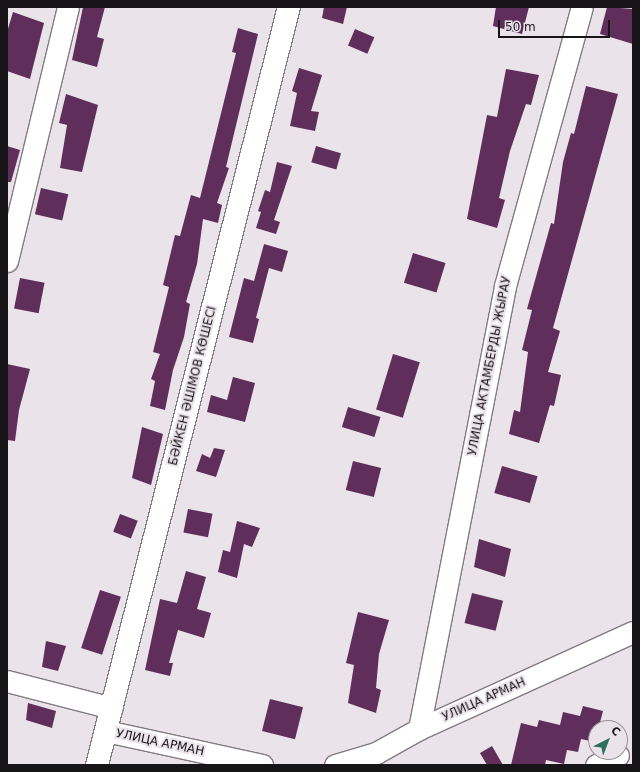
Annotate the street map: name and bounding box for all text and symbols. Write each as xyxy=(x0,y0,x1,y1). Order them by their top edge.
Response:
scale bar xyxy=(500,12,612,38)
text: 50 m xyxy=(505,20,536,34)
street label: УЛИЦА АКТАМБЕРДЫ ЖЫРАУ xyxy=(466,275,514,457)
street label: БӘЙКЕН ӘШІМОВ КӨШЕСІ xyxy=(166,305,220,467)
street label: УЛИЦА АРМАН xyxy=(440,675,528,725)
north arrow xyxy=(588,720,628,760)
text: С xyxy=(608,724,623,739)
street label: УЛИЦА АРМАН xyxy=(115,727,205,759)

